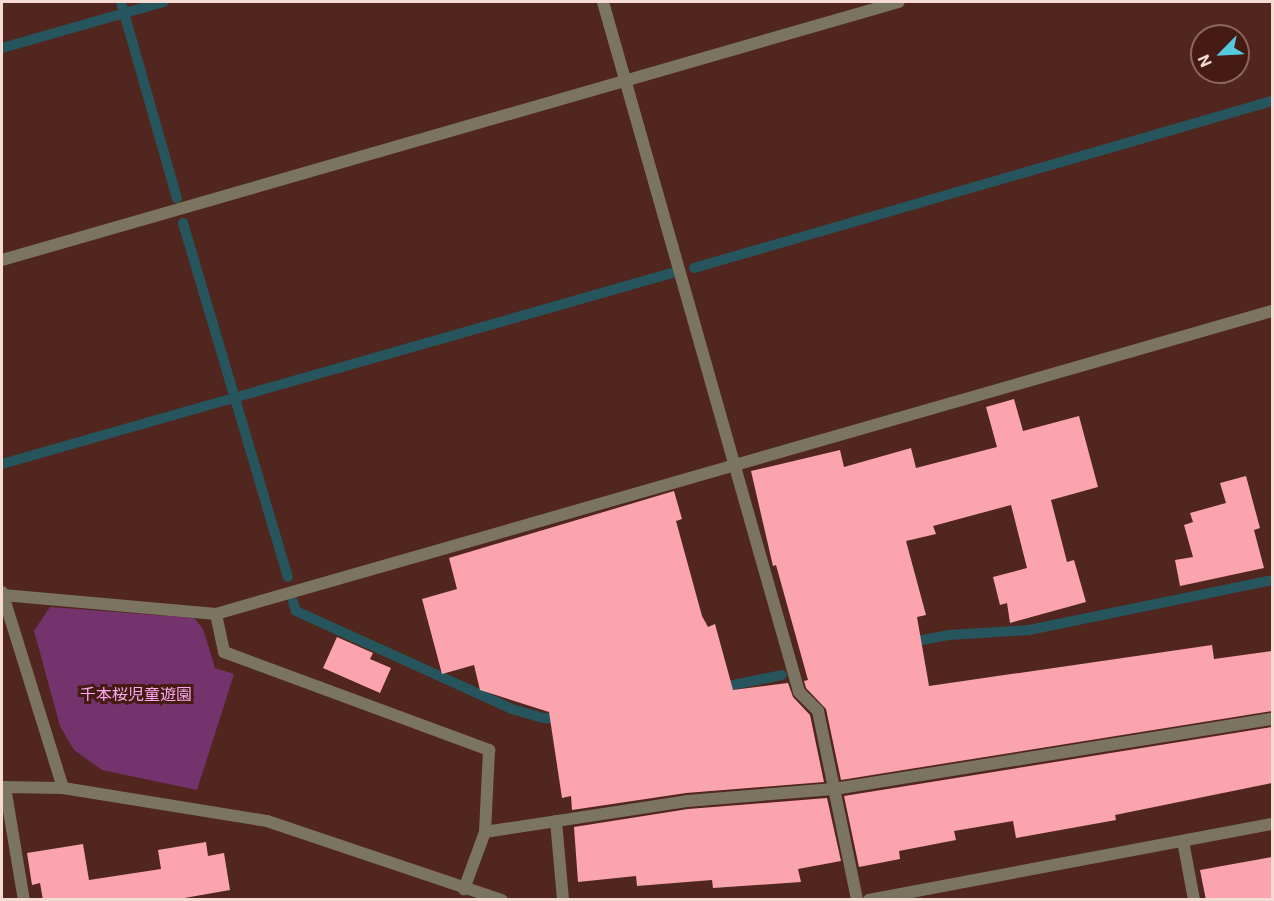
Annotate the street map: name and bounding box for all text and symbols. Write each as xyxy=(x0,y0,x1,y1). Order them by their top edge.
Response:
north arrow xyxy=(1190,24,1250,84)
text: N xyxy=(1194,52,1216,70)
park label: 千本桜児童遊園 xyxy=(80,685,192,705)

